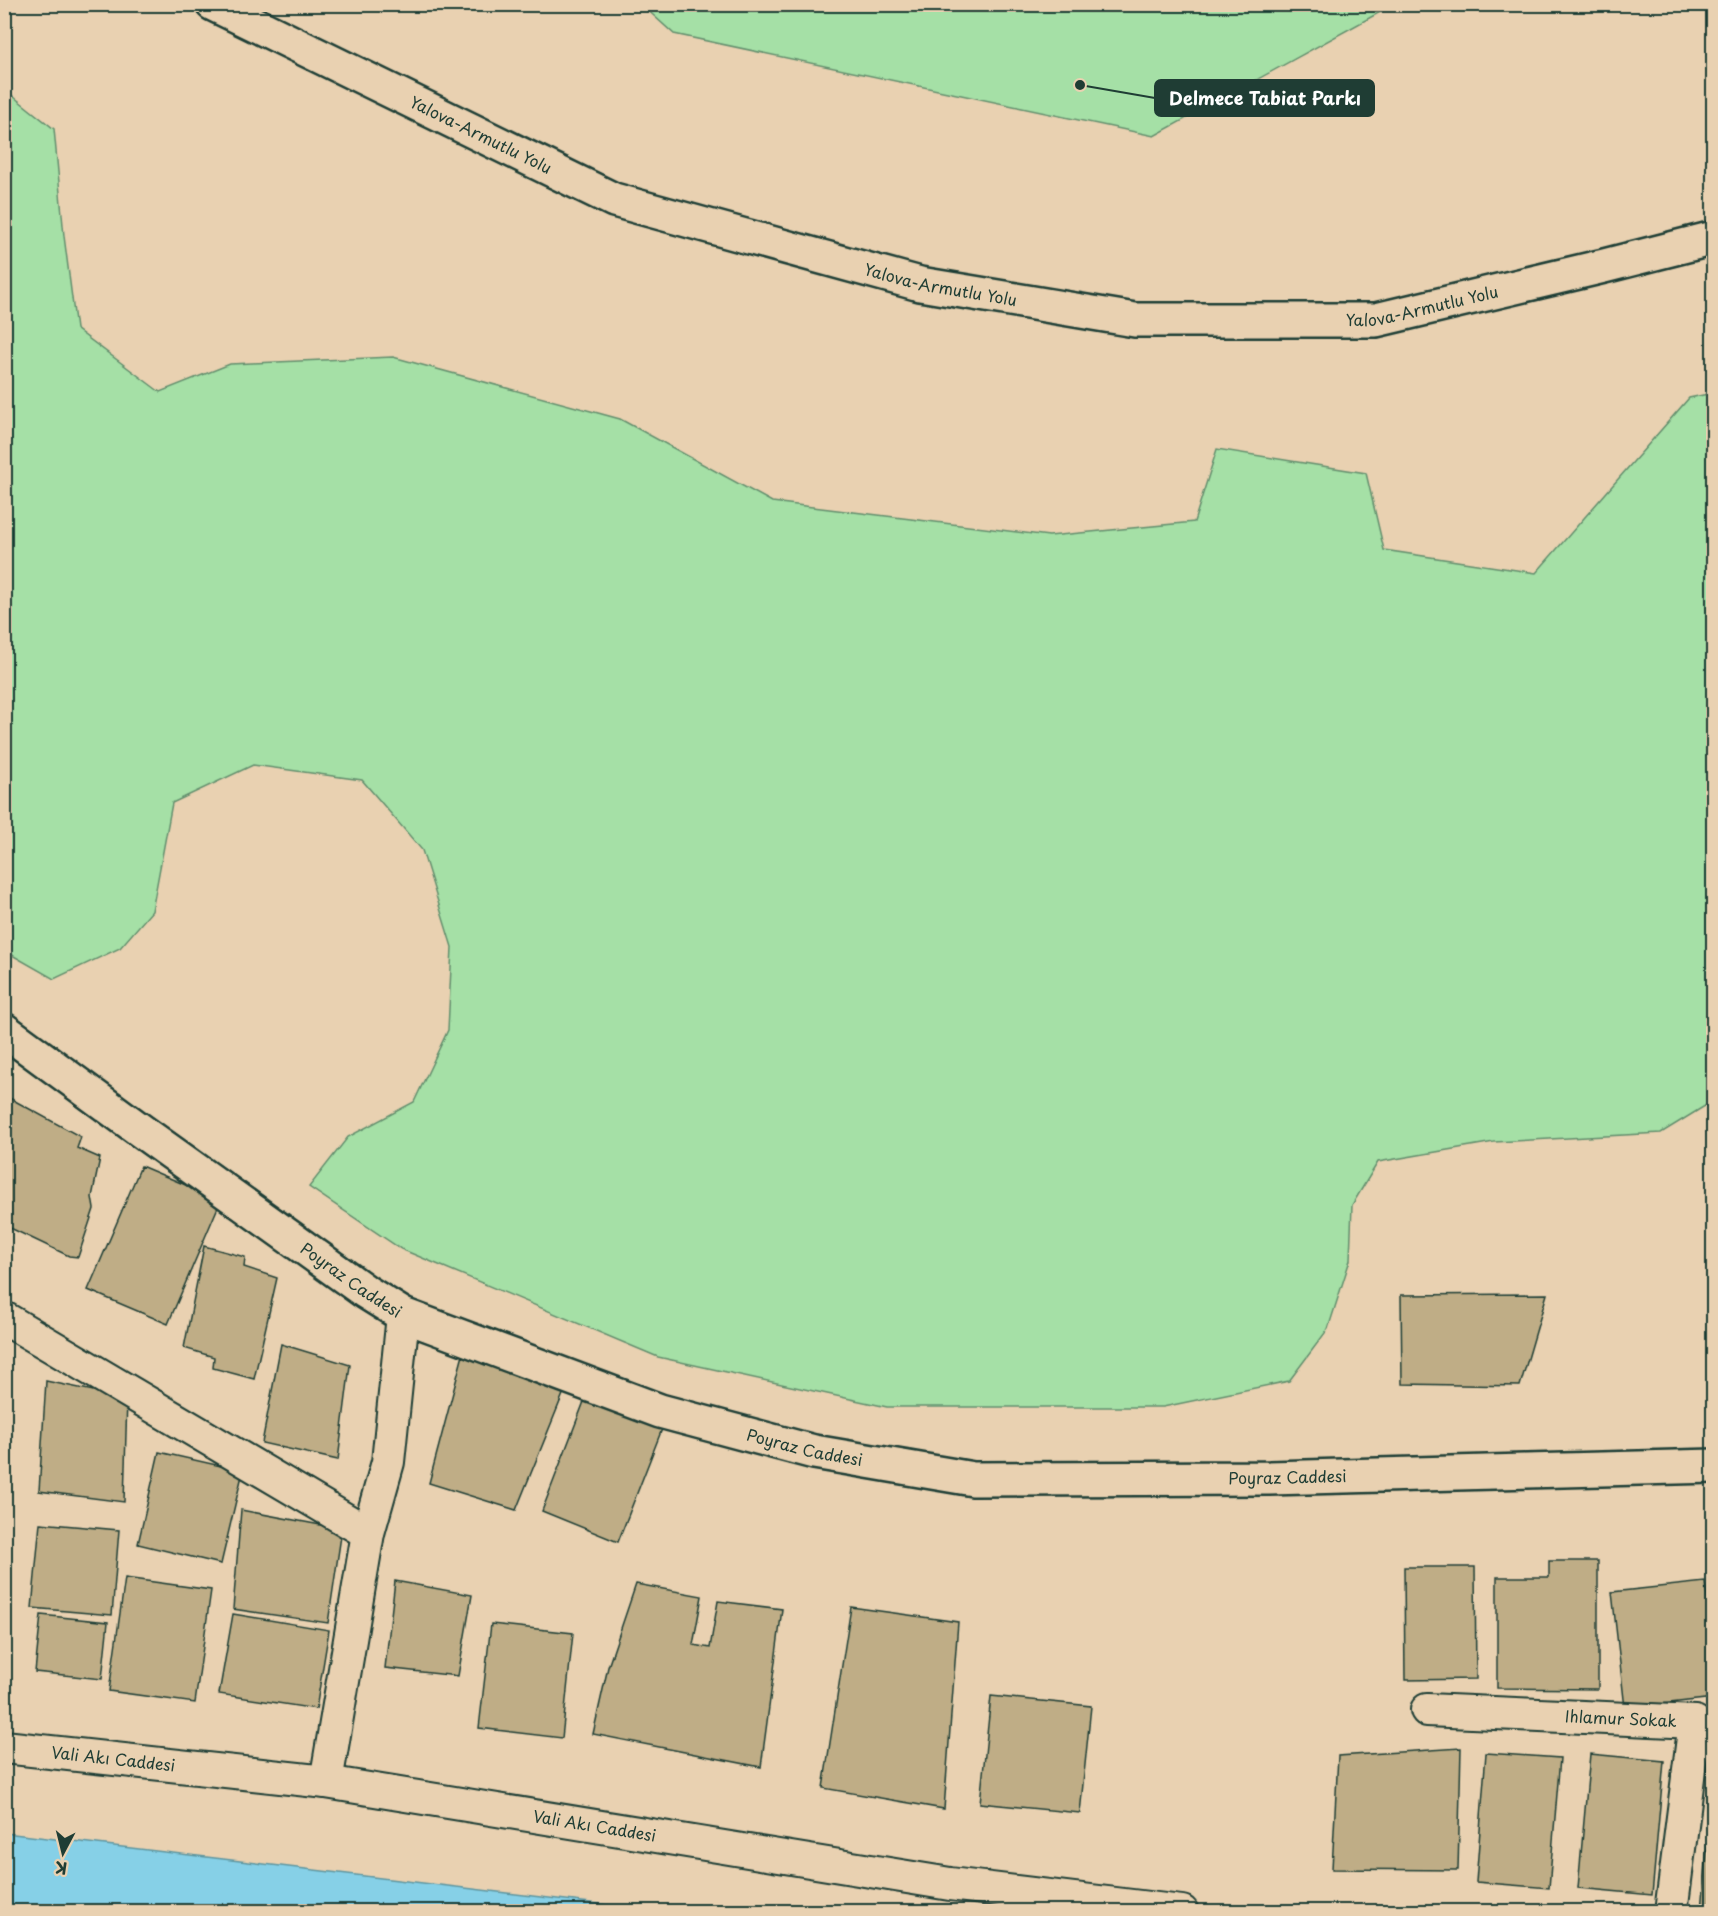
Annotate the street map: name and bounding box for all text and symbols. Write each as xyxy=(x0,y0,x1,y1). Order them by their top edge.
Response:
callout: Delmece Tabiat Parkı xyxy=(1155,80,1374,116)
text: Delmece Tabiat Parkı xyxy=(1169,84,1361,111)
street label: Yalova-Armutlu Yolu xyxy=(406,89,556,179)
street label: Yalova-Armutlu Yolu xyxy=(862,256,1019,311)
street label: Yalova-Armutlu Yolu xyxy=(1346,279,1500,331)
street label: Poyraz Caddesi xyxy=(296,1236,407,1323)
street label: Poyraz Caddesi xyxy=(744,1422,865,1471)
street label: Poyraz Caddesi xyxy=(1228,1463,1347,1489)
street label: Ihlamur Sokak xyxy=(1564,1703,1677,1732)
street label: Vali Akı Caddesi xyxy=(50,1739,177,1777)
street label: Vali Akı Caddesi xyxy=(531,1803,658,1847)
north arrow xyxy=(33,1823,93,1883)
text: K xyxy=(53,1856,68,1882)

